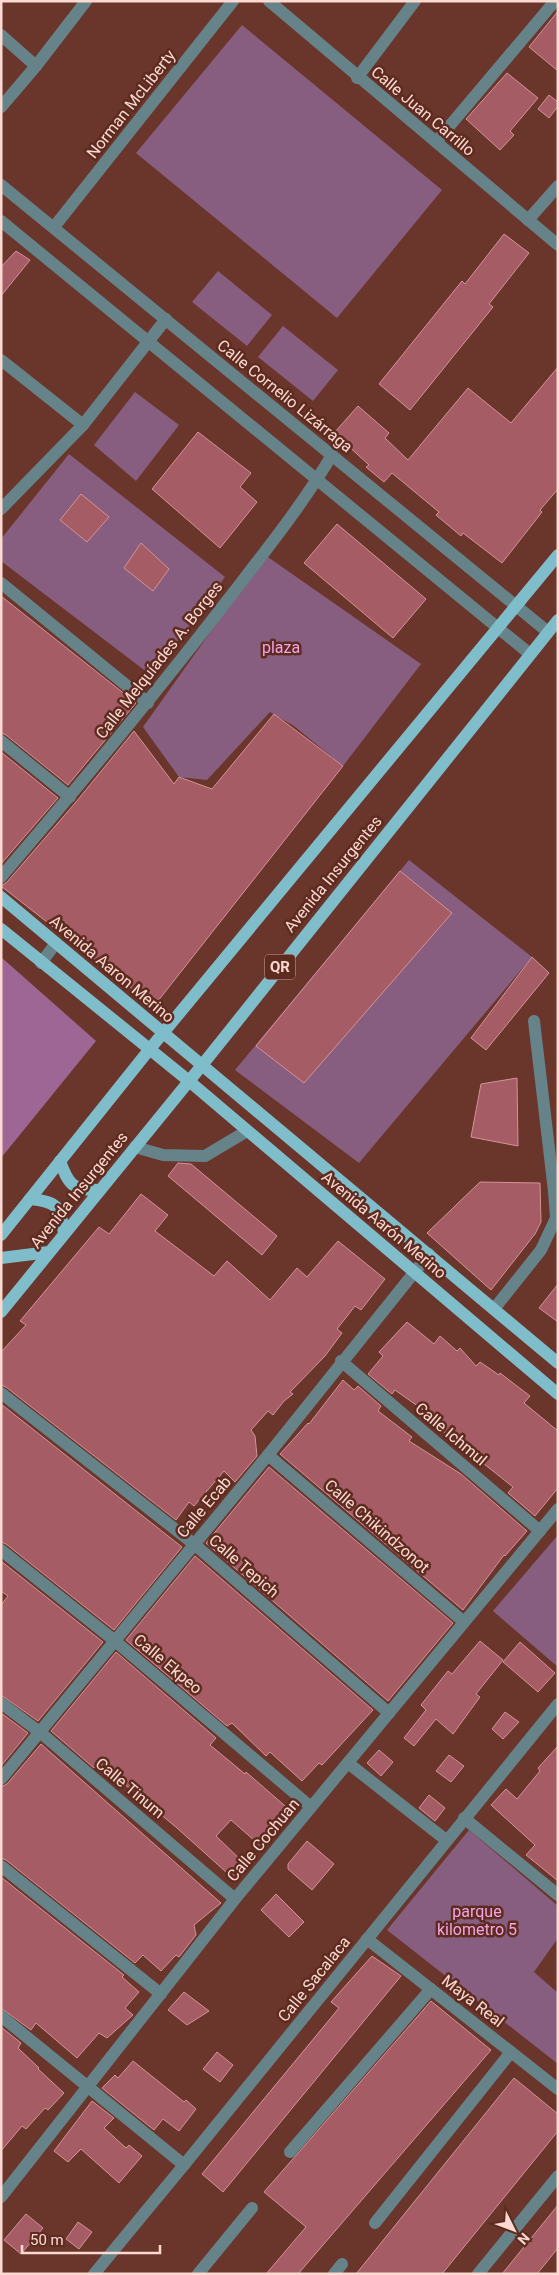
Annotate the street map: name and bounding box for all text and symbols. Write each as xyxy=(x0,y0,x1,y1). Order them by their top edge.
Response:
street label: Norman McLiberty xyxy=(83,46,180,162)
street label: Calle Juan Carrillo xyxy=(367,62,479,160)
street label: Calle Cornelio Lizárraga xyxy=(214,336,356,456)
street label: Calle Melquíades A. Borges xyxy=(92,577,226,743)
park label: plaza xyxy=(262,638,300,657)
street label: Avenida Insurgentes xyxy=(280,812,386,936)
street label: Avenida Aaron Merino xyxy=(46,911,178,1027)
road number: QR xyxy=(265,954,295,980)
street label: Avenida Insurgentes xyxy=(26,1128,132,1252)
street label: Avenida Aarón Merino xyxy=(318,1167,450,1283)
street label: Calle Ichmul xyxy=(411,1399,491,1469)
street label: Calle Ecab xyxy=(173,1472,235,1542)
street label: Calle Chikindzonot xyxy=(321,1475,433,1577)
street label: Calle Tepich xyxy=(205,1531,283,1601)
street label: Calle Ekpeo xyxy=(130,1630,206,1698)
street label: Calle Tinum xyxy=(92,1754,168,1822)
street label: Calle Cochuan xyxy=(223,1795,303,1885)
park label: parque kilometro 5 xyxy=(437,1902,517,1939)
street label: Calle Sacalaca xyxy=(274,1932,354,2026)
street label: Maya Real xyxy=(438,1971,508,2031)
north arrow xyxy=(489,2205,539,2255)
scale bar xyxy=(22,2222,160,2254)
text: N xyxy=(514,2230,533,2248)
text: 50 m xyxy=(30,2231,64,2249)

